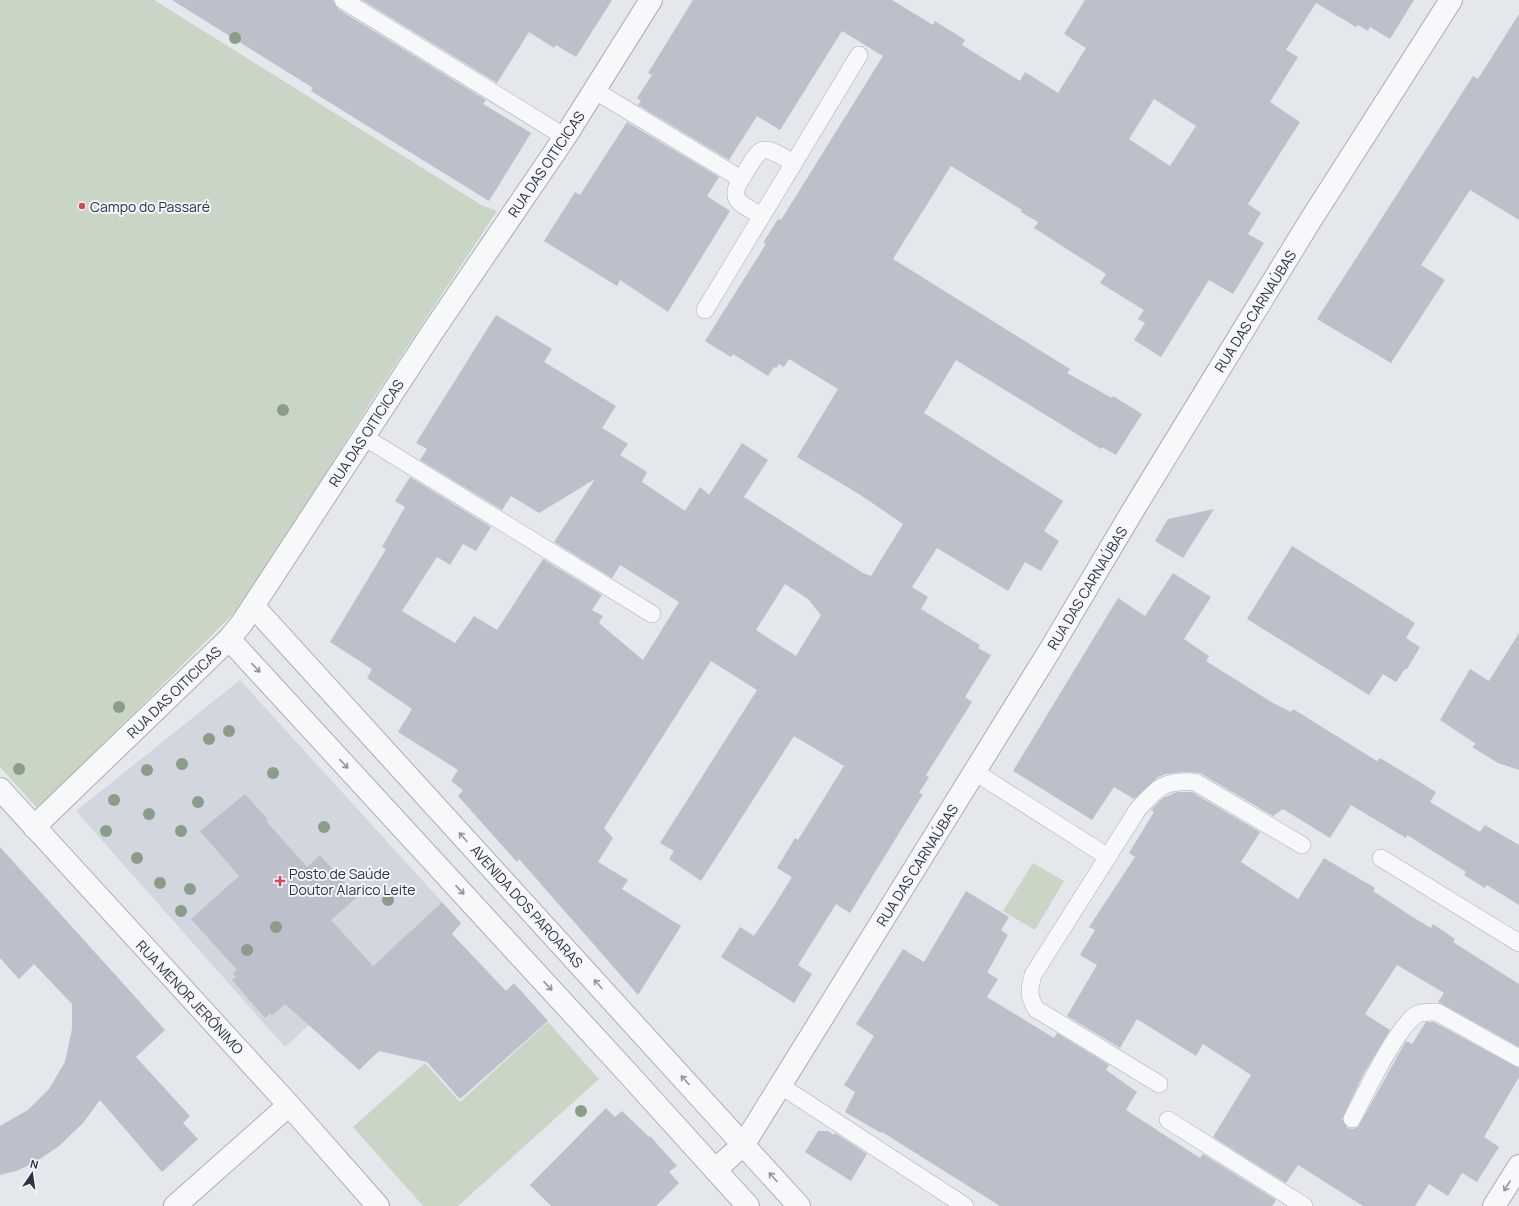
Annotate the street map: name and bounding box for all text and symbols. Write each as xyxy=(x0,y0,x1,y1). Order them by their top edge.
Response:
street label: RUA DAS OITICICAS xyxy=(503,107,589,221)
place label: Campo do Passaré xyxy=(90,197,210,216)
marker: Campo do Passaré xyxy=(77,201,87,211)
street label: RUA DAS CARNAÚBAS xyxy=(1210,246,1300,376)
street label: RUA DAS OITICICAS xyxy=(324,375,408,490)
street label: RUA DAS CARNAÚBAS xyxy=(1043,523,1131,653)
street label: RUA DAS OITICICAS xyxy=(123,642,226,742)
one-way arrow xyxy=(251,663,260,673)
one-way arrow xyxy=(339,758,348,769)
street label: RUA DAS CARNAÚBAS xyxy=(872,800,962,930)
one-way arrow xyxy=(459,832,468,842)
street label: AVENIDA DOS PAROARAS xyxy=(467,841,588,972)
place label: Posto de Saúde Doutor Alarico Leite xyxy=(289,864,415,899)
marker: Posto de Saúde Doutor Alarico Leite xyxy=(274,875,286,887)
one-way arrow xyxy=(455,885,465,895)
street label: RUA MENOR JERÔNIMO xyxy=(132,936,248,1058)
one-way arrow xyxy=(594,980,603,990)
one-way arrow xyxy=(543,981,553,991)
one-way arrow xyxy=(681,1075,690,1086)
north arrow xyxy=(12,1154,52,1194)
text: N xyxy=(29,1156,40,1172)
one-way arrow xyxy=(768,1172,777,1182)
one-way arrow xyxy=(1502,1180,1510,1192)

